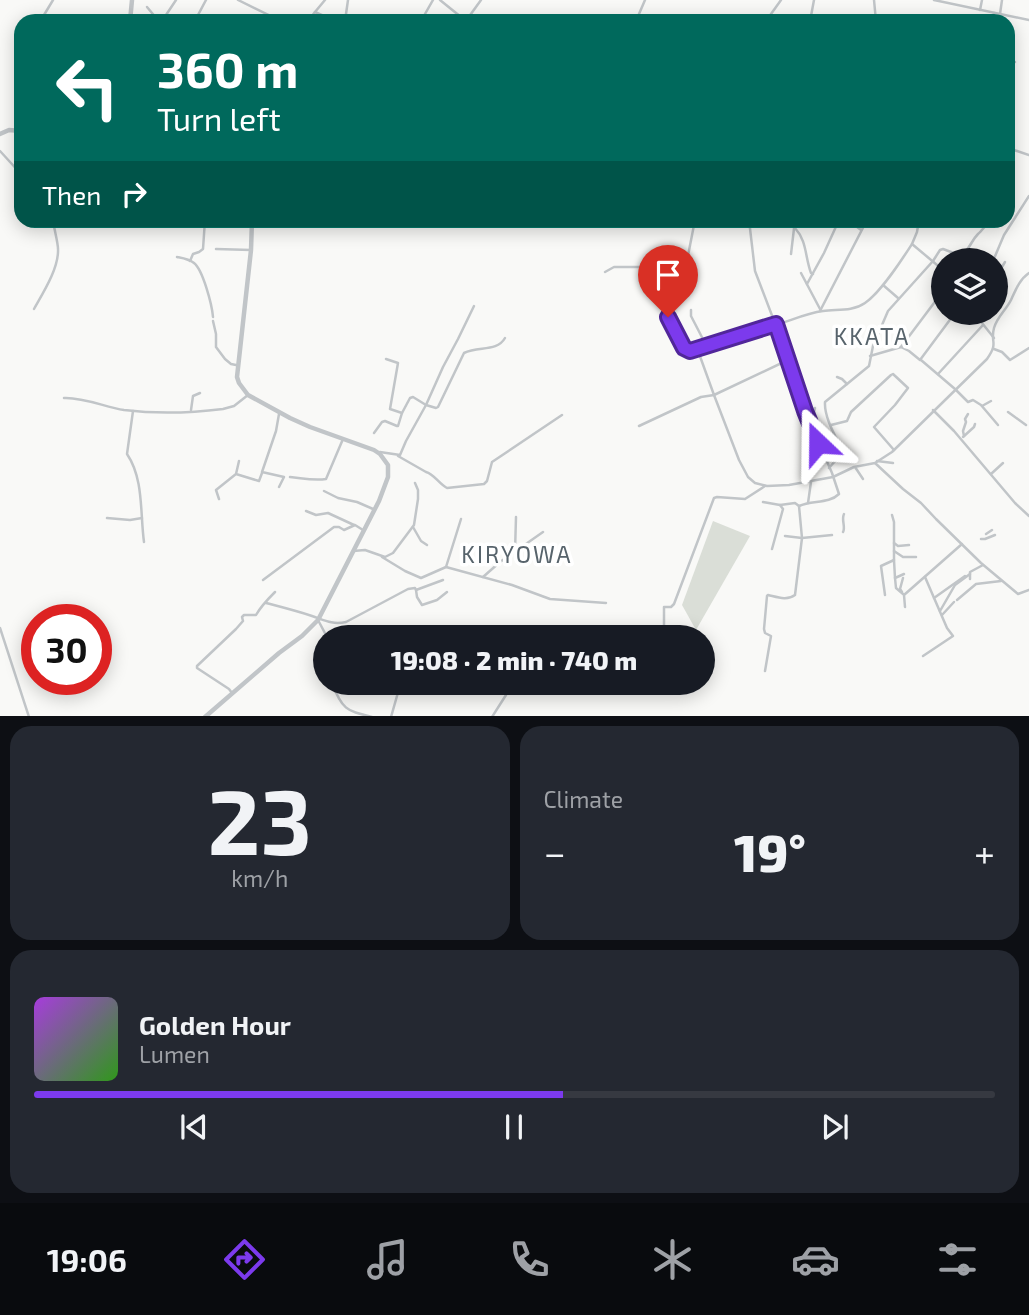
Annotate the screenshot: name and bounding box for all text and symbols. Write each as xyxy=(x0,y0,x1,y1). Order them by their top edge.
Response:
text: 360 m xyxy=(157,39,298,98)
icon: left xyxy=(42,42,133,133)
text: Turn left xyxy=(157,99,281,137)
icon: right xyxy=(115,175,153,213)
text: Then xyxy=(42,179,101,210)
pin xyxy=(638,245,698,317)
map controls xyxy=(931,248,1008,325)
button: layers xyxy=(931,248,1008,325)
icon: arrive xyxy=(649,256,687,294)
district label: KKATA xyxy=(834,322,910,350)
position arrow xyxy=(781,406,855,480)
district label: KIRYOWA xyxy=(461,540,573,568)
speed limit sign: 30 xyxy=(21,604,112,695)
text: 19:08 · 2 min · 740 m xyxy=(391,644,637,675)
text: 23 xyxy=(208,764,312,873)
text: Climate xyxy=(544,785,623,813)
text: 19° xyxy=(734,820,806,882)
text: − xyxy=(544,829,566,875)
text: + xyxy=(974,829,995,875)
text: km/h xyxy=(231,864,288,892)
text: Golden Hour xyxy=(139,1009,291,1040)
text: Lumen xyxy=(139,1040,210,1068)
icon: previous xyxy=(175,1108,213,1146)
icon: pause xyxy=(495,1108,533,1146)
icon: next xyxy=(816,1108,854,1146)
icon: directions xyxy=(220,1235,269,1284)
icon: music xyxy=(363,1235,412,1284)
icon: phone xyxy=(505,1235,554,1284)
icon: climate xyxy=(648,1235,697,1284)
icon: car xyxy=(791,1235,840,1284)
icon: filters xyxy=(933,1235,982,1284)
text: 19:06 xyxy=(47,1240,127,1278)

